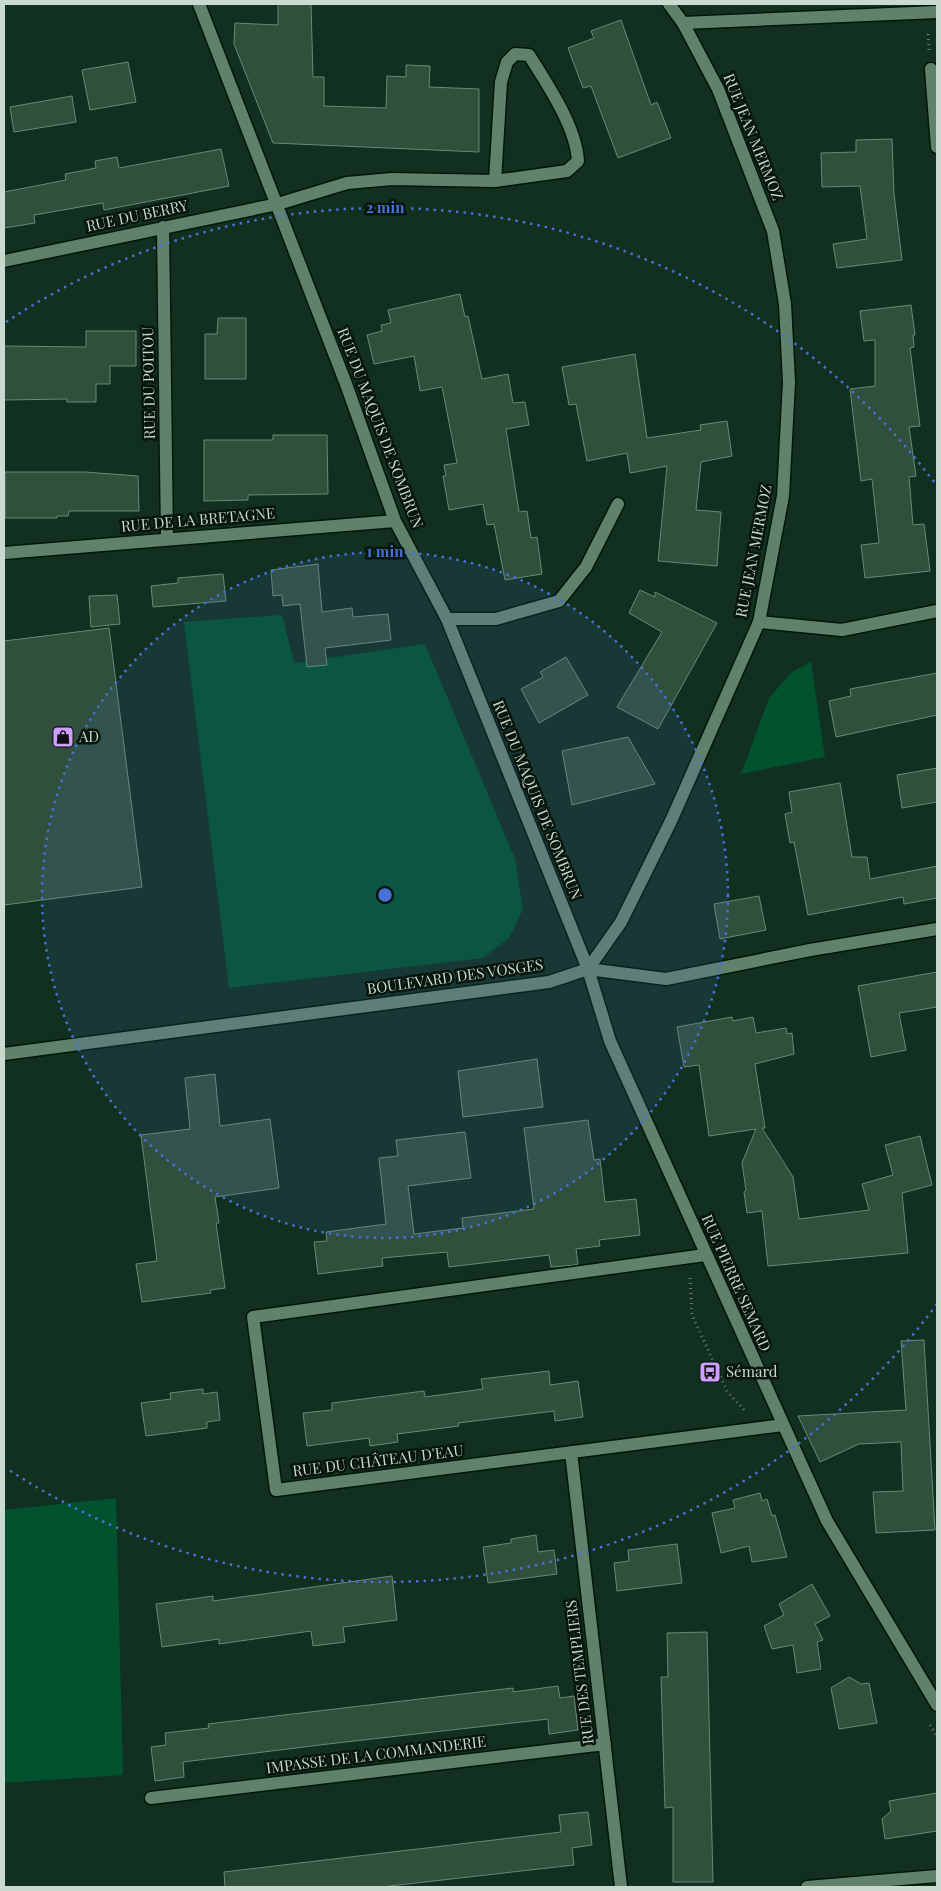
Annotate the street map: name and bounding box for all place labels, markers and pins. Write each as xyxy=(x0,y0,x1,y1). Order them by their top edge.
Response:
shop icon: AD xyxy=(51,725,75,749)
place label: AD xyxy=(78,726,99,746)
centre of rings xyxy=(376,886,394,904)
bus stop icon: Sémard xyxy=(698,1360,722,1384)
place label: Sémard xyxy=(726,1361,778,1381)

